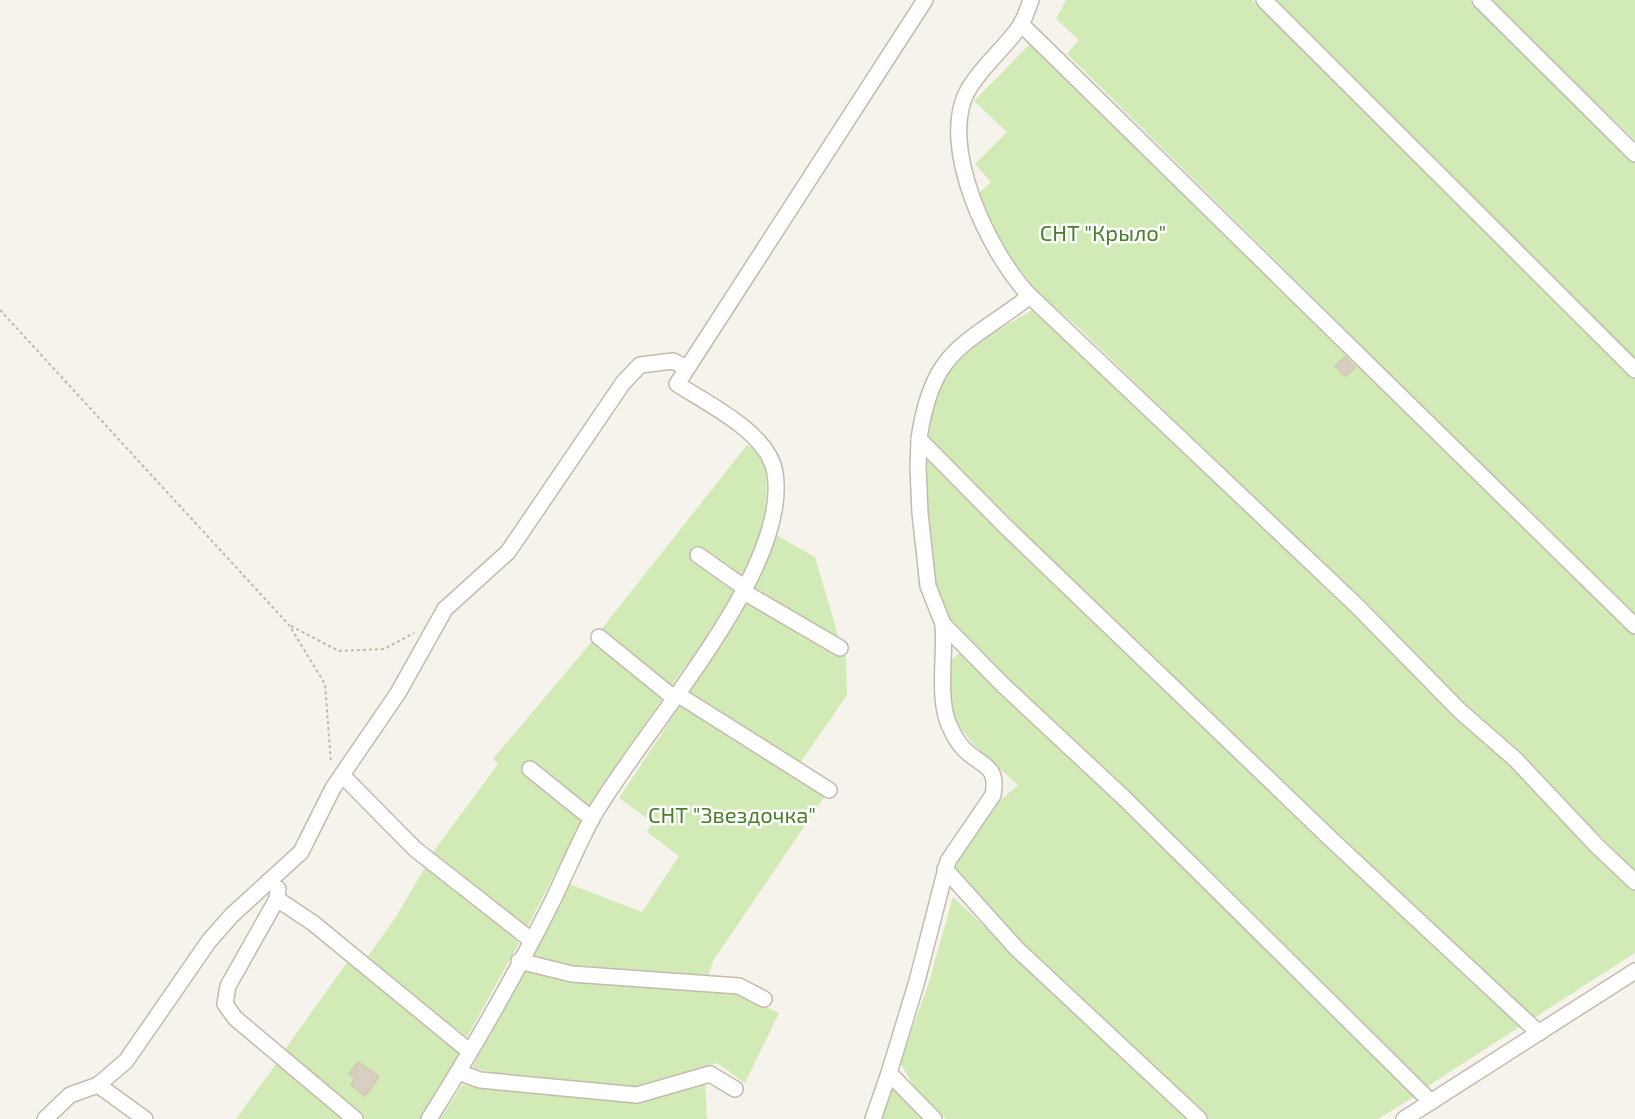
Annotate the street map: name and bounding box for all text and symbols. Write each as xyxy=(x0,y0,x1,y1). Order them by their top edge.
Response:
park label: СНТ "Крыло" xyxy=(1040,219,1166,245)
park label: СНТ "Звездочка" xyxy=(648,801,816,827)

